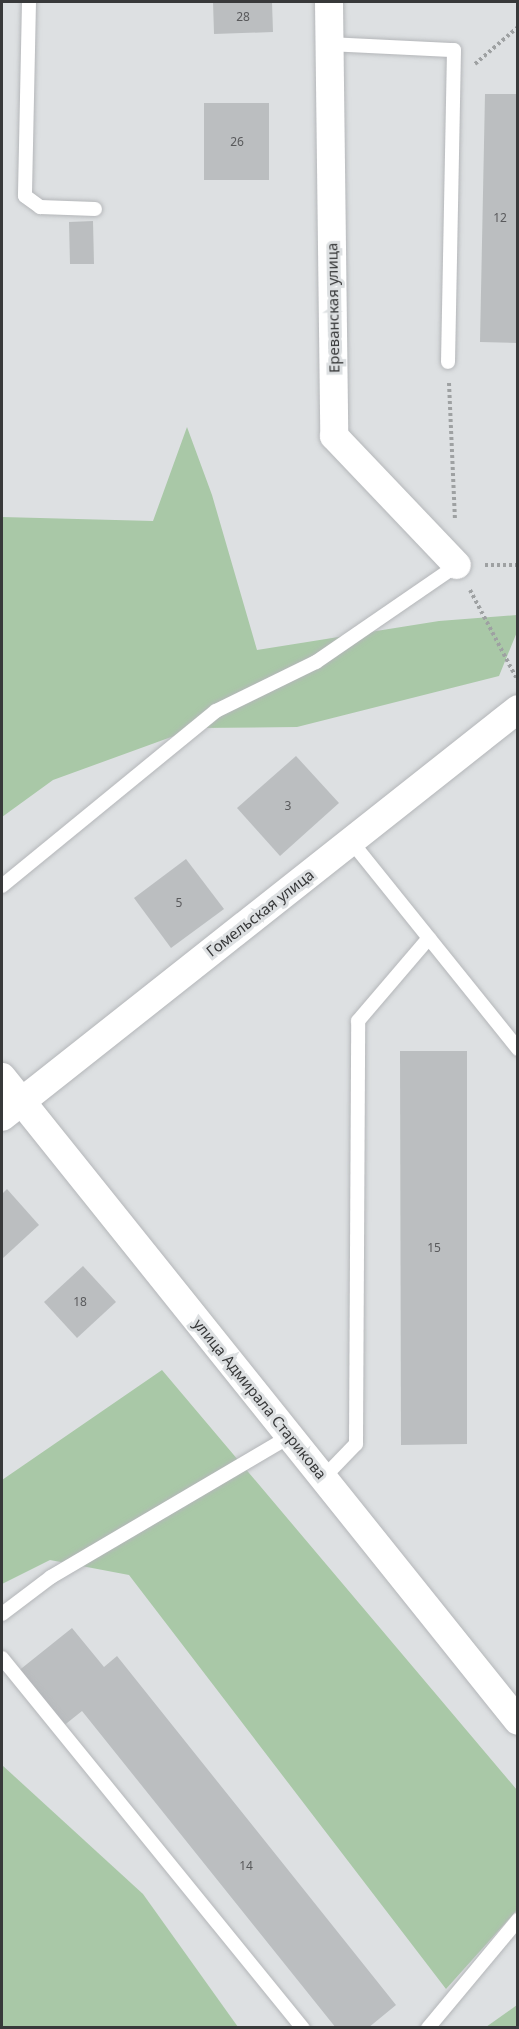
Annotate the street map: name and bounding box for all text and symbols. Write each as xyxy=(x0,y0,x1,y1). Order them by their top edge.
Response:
house number: 28 xyxy=(236,10,250,24)
house number: 26 xyxy=(230,135,244,149)
house number: 12 xyxy=(493,211,507,225)
street label: Ереванская улица xyxy=(323,243,343,373)
house number: 3 xyxy=(285,799,291,813)
street label: Гомельская улица xyxy=(203,866,317,960)
house number: 5 xyxy=(176,896,182,910)
house number: 15 xyxy=(427,1241,441,1255)
house number: 18 xyxy=(73,1295,87,1309)
street label: улица Адмирала Старикова xyxy=(190,1315,330,1483)
house number: 14 xyxy=(239,1859,253,1873)

